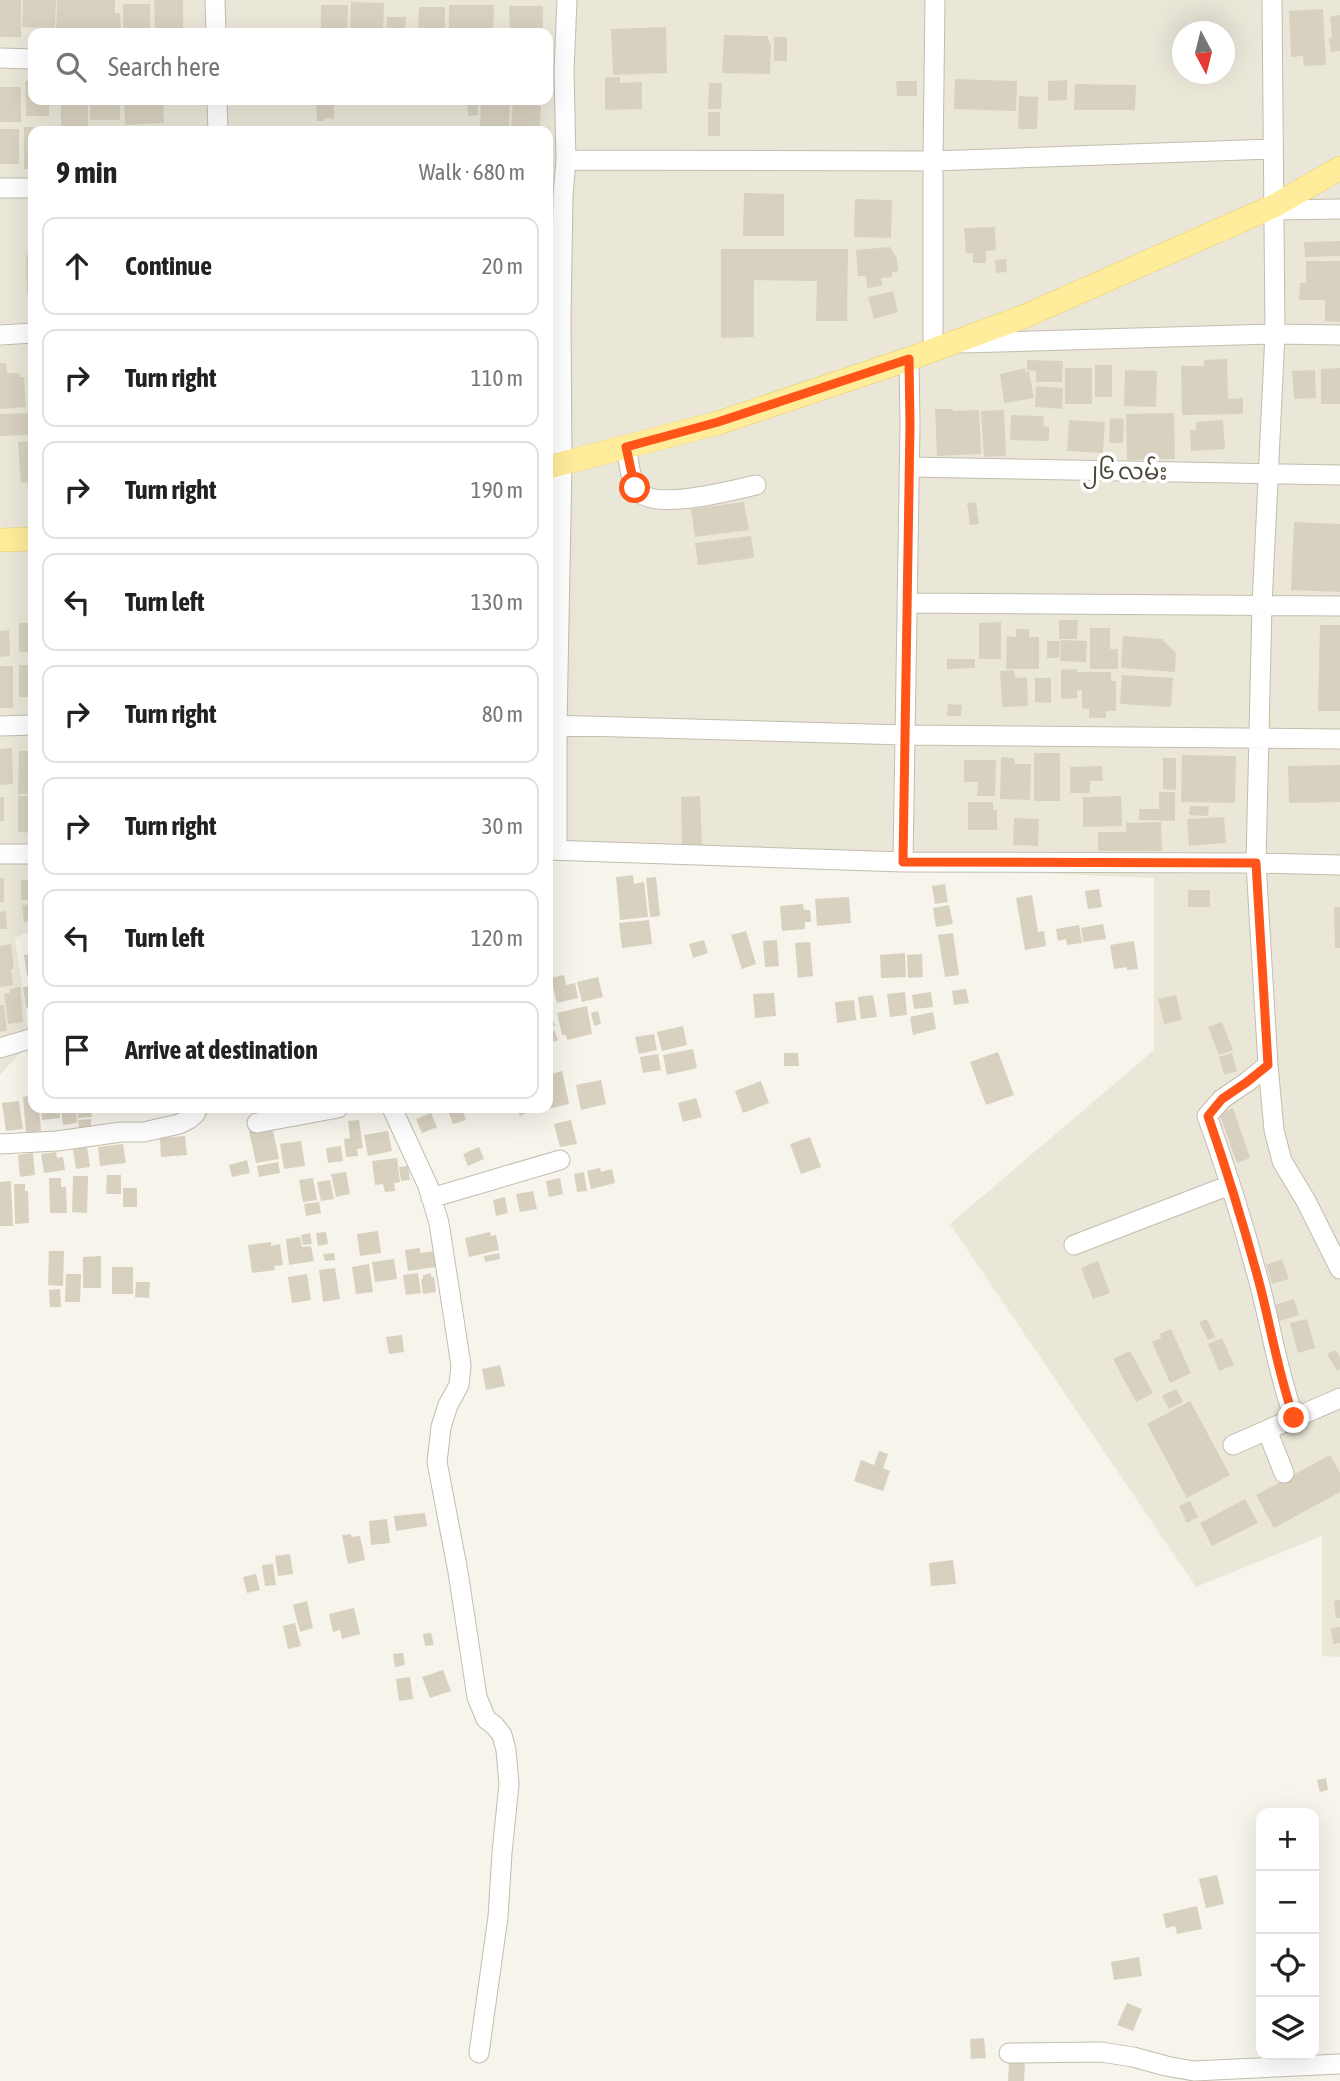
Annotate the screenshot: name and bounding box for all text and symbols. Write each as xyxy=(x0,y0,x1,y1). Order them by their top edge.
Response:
north arrow xyxy=(1172,21,1235,84)
search box xyxy=(28,28,553,105)
icon: search xyxy=(52,48,90,86)
text: Search here xyxy=(108,52,220,82)
text: 9 min xyxy=(56,155,117,189)
text: Walk · 680 m xyxy=(419,159,525,185)
icon: ahead xyxy=(58,247,96,285)
text: Continue xyxy=(125,251,212,281)
text: 20 m xyxy=(482,253,523,279)
icon: right xyxy=(58,359,96,397)
text: Turn right xyxy=(125,363,216,393)
text: 110 m xyxy=(471,365,523,391)
street label: ၂၆ လမ်း xyxy=(1082,454,1168,491)
icon: right xyxy=(58,471,96,509)
route start xyxy=(619,472,650,503)
text: Turn right xyxy=(125,475,216,505)
text: 190 m xyxy=(471,477,523,503)
icon: left xyxy=(58,583,96,621)
text: Turn left xyxy=(125,587,205,617)
text: 130 m xyxy=(471,589,523,615)
icon: right xyxy=(58,695,96,733)
text: Turn right xyxy=(125,699,216,729)
text: 80 m xyxy=(482,701,523,727)
icon: right xyxy=(58,807,96,845)
text: Turn right xyxy=(125,811,216,841)
text: 30 m xyxy=(482,813,523,839)
icon: left xyxy=(58,919,96,957)
text: Turn left xyxy=(125,923,205,953)
text: 120 m xyxy=(471,925,523,951)
icon: arrive xyxy=(58,1031,96,1069)
text: Arrive at destination xyxy=(125,1035,318,1065)
route end xyxy=(1278,1402,1309,1433)
map controls xyxy=(1256,1808,1319,2060)
button: + xyxy=(1256,1808,1319,1871)
button: − xyxy=(1256,1871,1319,1934)
button: locate xyxy=(1256,1934,1319,1997)
button: layers xyxy=(1256,1997,1319,2060)

